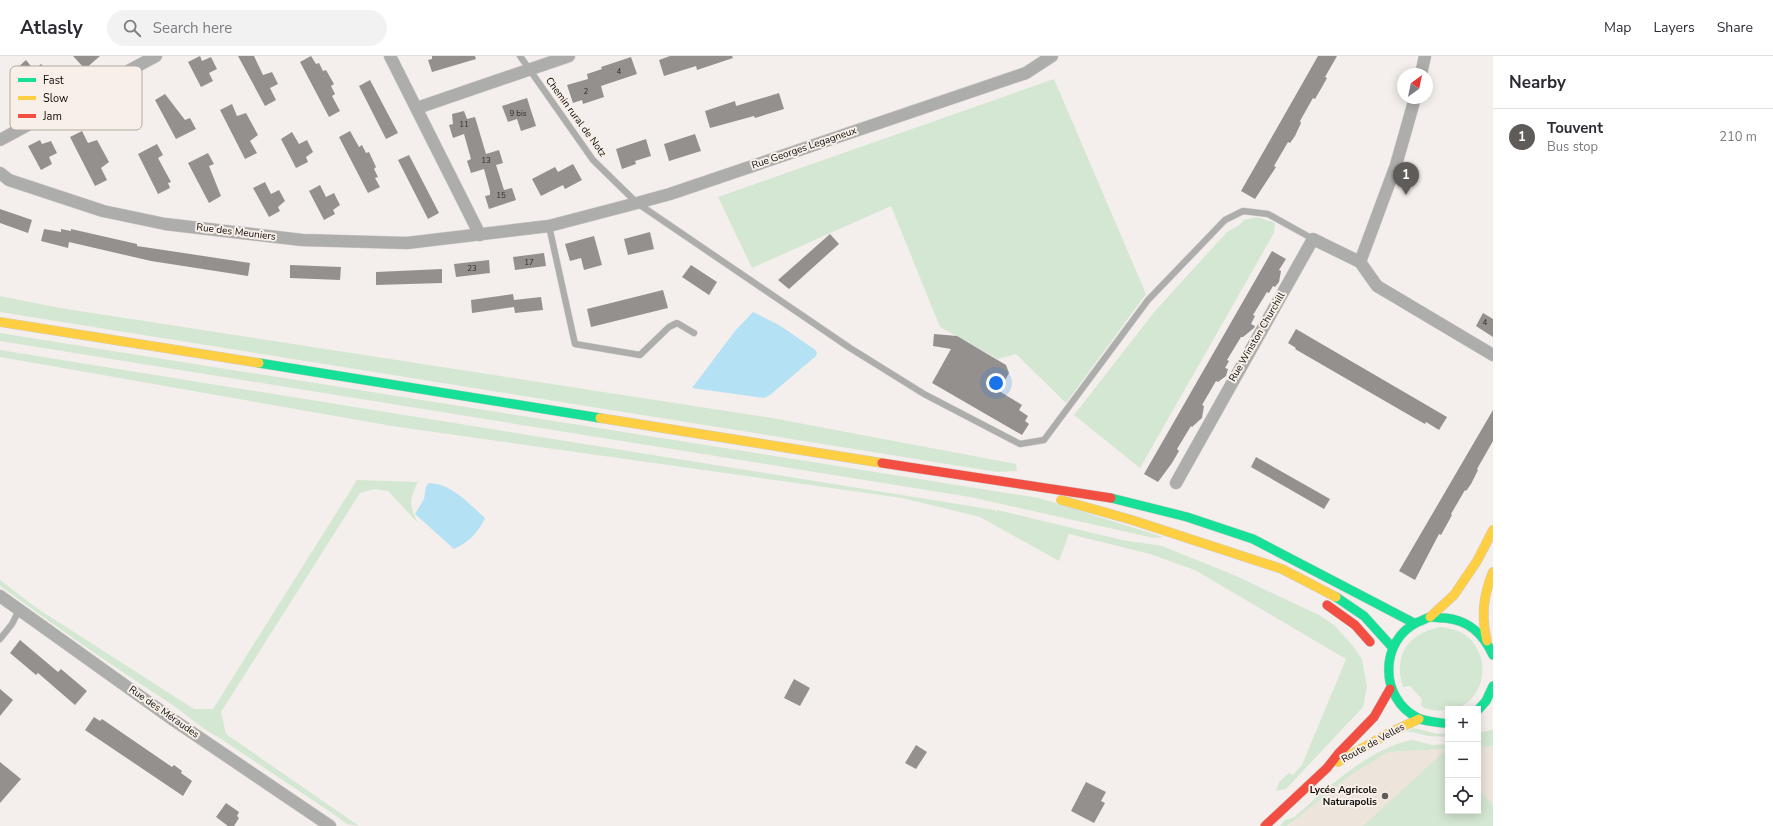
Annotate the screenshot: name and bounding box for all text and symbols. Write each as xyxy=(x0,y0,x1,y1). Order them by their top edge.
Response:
search box xyxy=(107,10,387,46)
text: Atlasly xyxy=(20,15,83,41)
icon: search xyxy=(121,17,143,39)
text: Search here xyxy=(153,18,232,38)
text: Map xyxy=(1604,18,1631,37)
text: Layers xyxy=(1653,18,1695,37)
text: Share xyxy=(1717,18,1753,37)
legend xyxy=(10,66,142,130)
house number: 4 xyxy=(617,66,622,77)
north arrow xyxy=(1397,68,1433,104)
text: Nearby xyxy=(1509,71,1566,94)
text: Fast xyxy=(43,73,64,88)
street label: Chemin rural de Notz xyxy=(542,74,610,160)
house number: 2 xyxy=(584,86,589,97)
text: Slow xyxy=(43,91,68,106)
house number: 9 bis xyxy=(509,108,527,119)
text: Jam xyxy=(42,109,62,124)
text: Touvent xyxy=(1547,118,1603,138)
house number: 11 xyxy=(459,119,469,130)
street label: Rue Georges Legagneux xyxy=(750,123,859,173)
text: 1 xyxy=(1518,128,1526,146)
text: 210 m xyxy=(1719,128,1757,146)
text: Bus stop xyxy=(1547,138,1598,156)
house number: 13 xyxy=(481,155,491,166)
pin: 1 xyxy=(1393,162,1419,195)
house number: 15 xyxy=(496,190,506,201)
street label: Rue des Meuniers xyxy=(196,220,277,244)
house number: 17 xyxy=(524,257,534,268)
house number: 23 xyxy=(467,263,477,274)
street label: Rue Winston Churchill xyxy=(1226,290,1288,384)
house number: 4 xyxy=(1483,317,1488,328)
your location xyxy=(986,373,1006,393)
street label: Rue des Méraudes xyxy=(126,682,202,742)
map controls xyxy=(1445,706,1481,814)
button: + xyxy=(1445,706,1481,742)
street label: Route de Velles xyxy=(1339,720,1407,766)
button: − xyxy=(1445,742,1481,778)
button: locate xyxy=(1445,778,1481,814)
place label: Lycée Agricole Naturapolis xyxy=(1310,783,1378,809)
marker: Lycée Agricole Naturapolis xyxy=(1380,791,1390,801)

